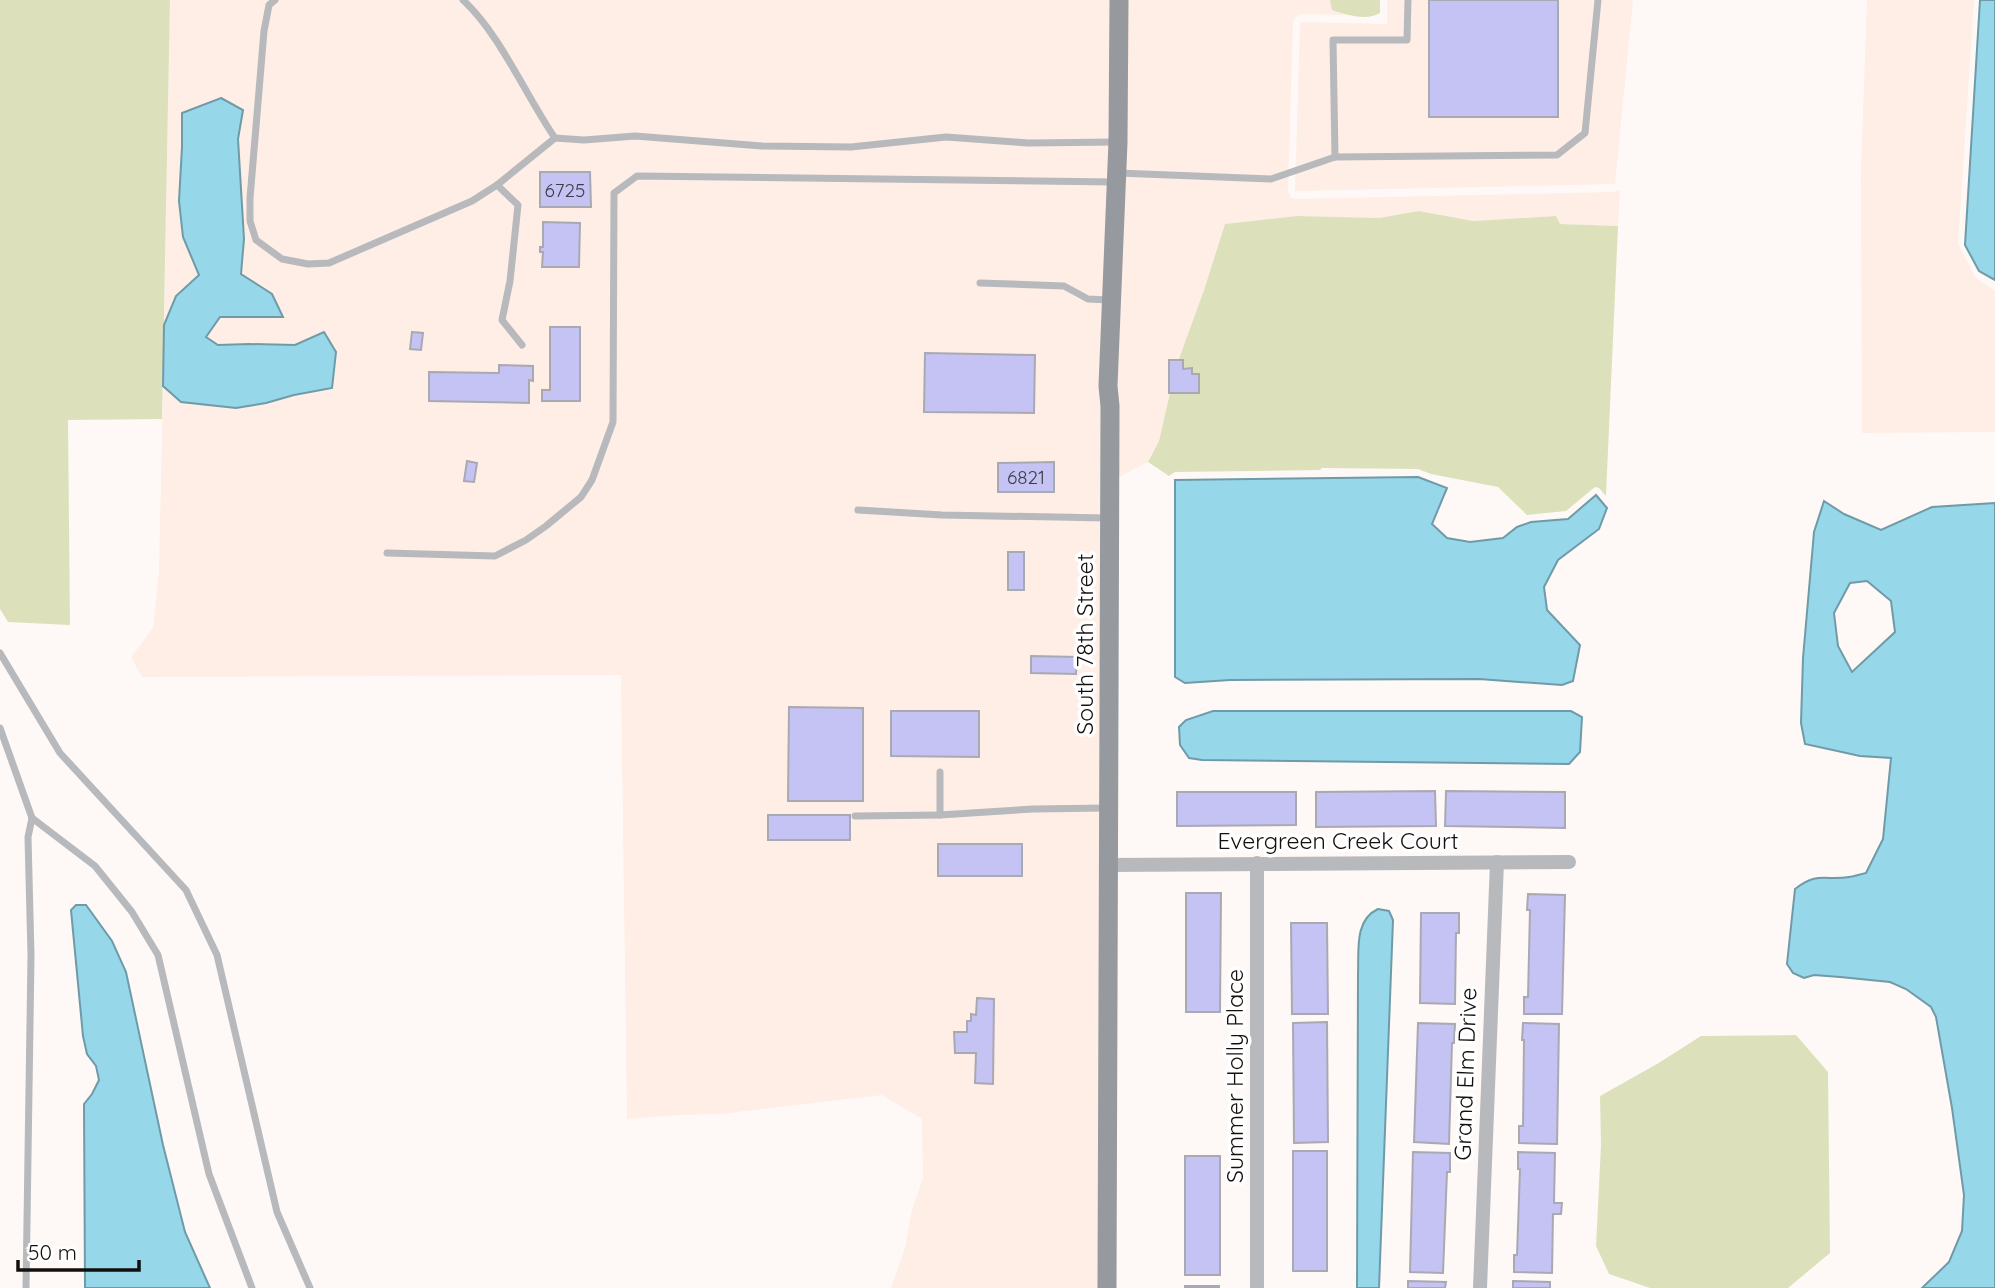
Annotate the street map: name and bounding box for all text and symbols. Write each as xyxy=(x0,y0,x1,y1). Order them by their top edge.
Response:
house number: 6725 xyxy=(545,178,585,202)
house number: 6821 xyxy=(1007,465,1045,489)
street label: South 78th Street xyxy=(1070,553,1099,735)
street label: Evergreen Creek Court xyxy=(1217,826,1459,855)
street label: Summer Holly Place xyxy=(1220,969,1249,1183)
street label: Grand Elm Drive xyxy=(1447,987,1483,1161)
scale bar xyxy=(18,1228,138,1272)
text: 50 m xyxy=(28,1239,77,1265)

